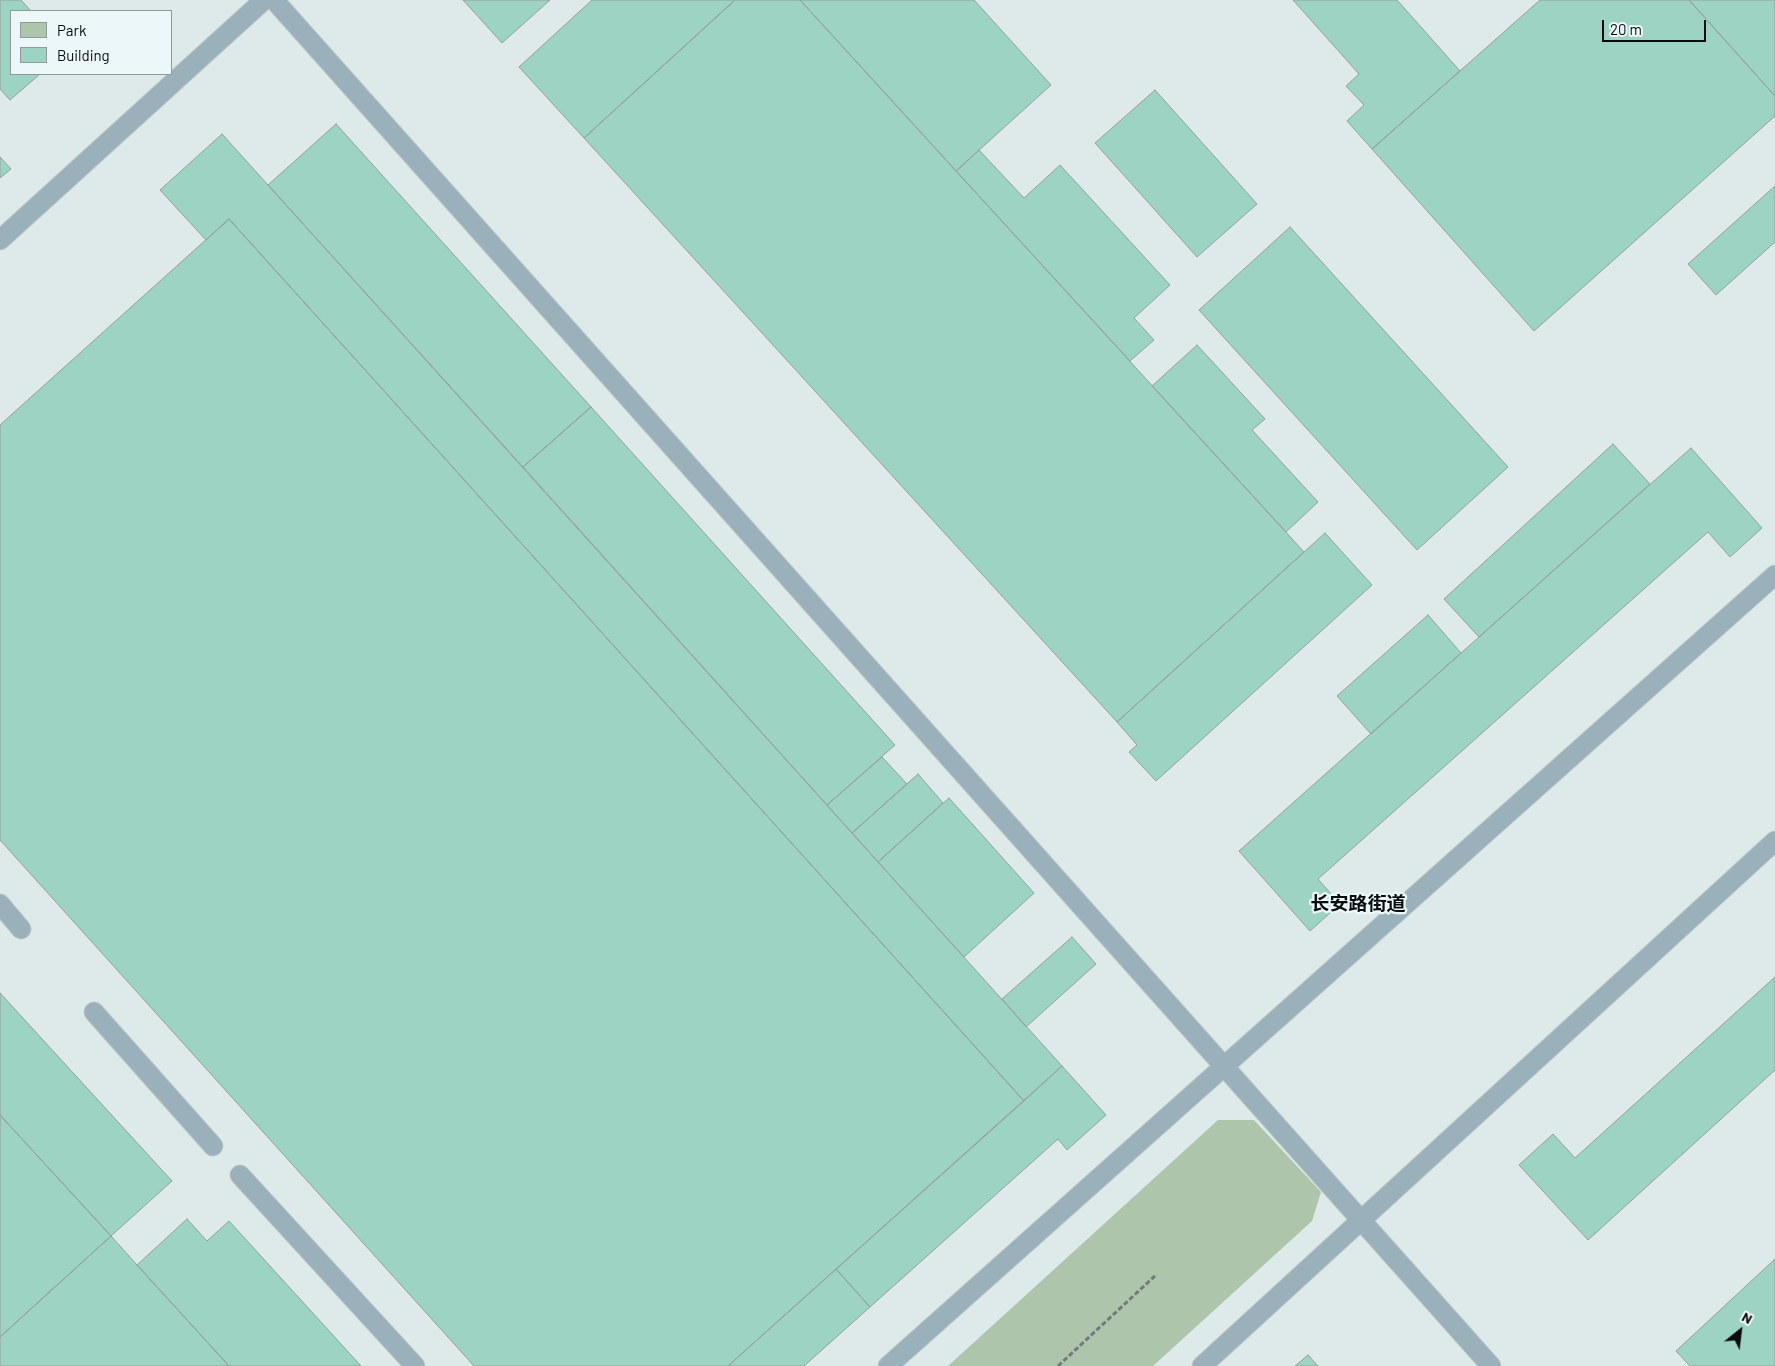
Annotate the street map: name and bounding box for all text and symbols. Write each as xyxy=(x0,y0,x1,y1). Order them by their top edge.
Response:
legend xyxy=(10,10,172,75)
scale bar xyxy=(1605,10,1709,42)
text: 20 m xyxy=(1610,20,1642,38)
text: Park xyxy=(57,21,86,39)
text: Building xyxy=(57,46,110,64)
district label: 长安路街道 xyxy=(1311,893,1405,915)
north arrow xyxy=(1715,1306,1765,1356)
text: N xyxy=(1739,1308,1756,1327)

